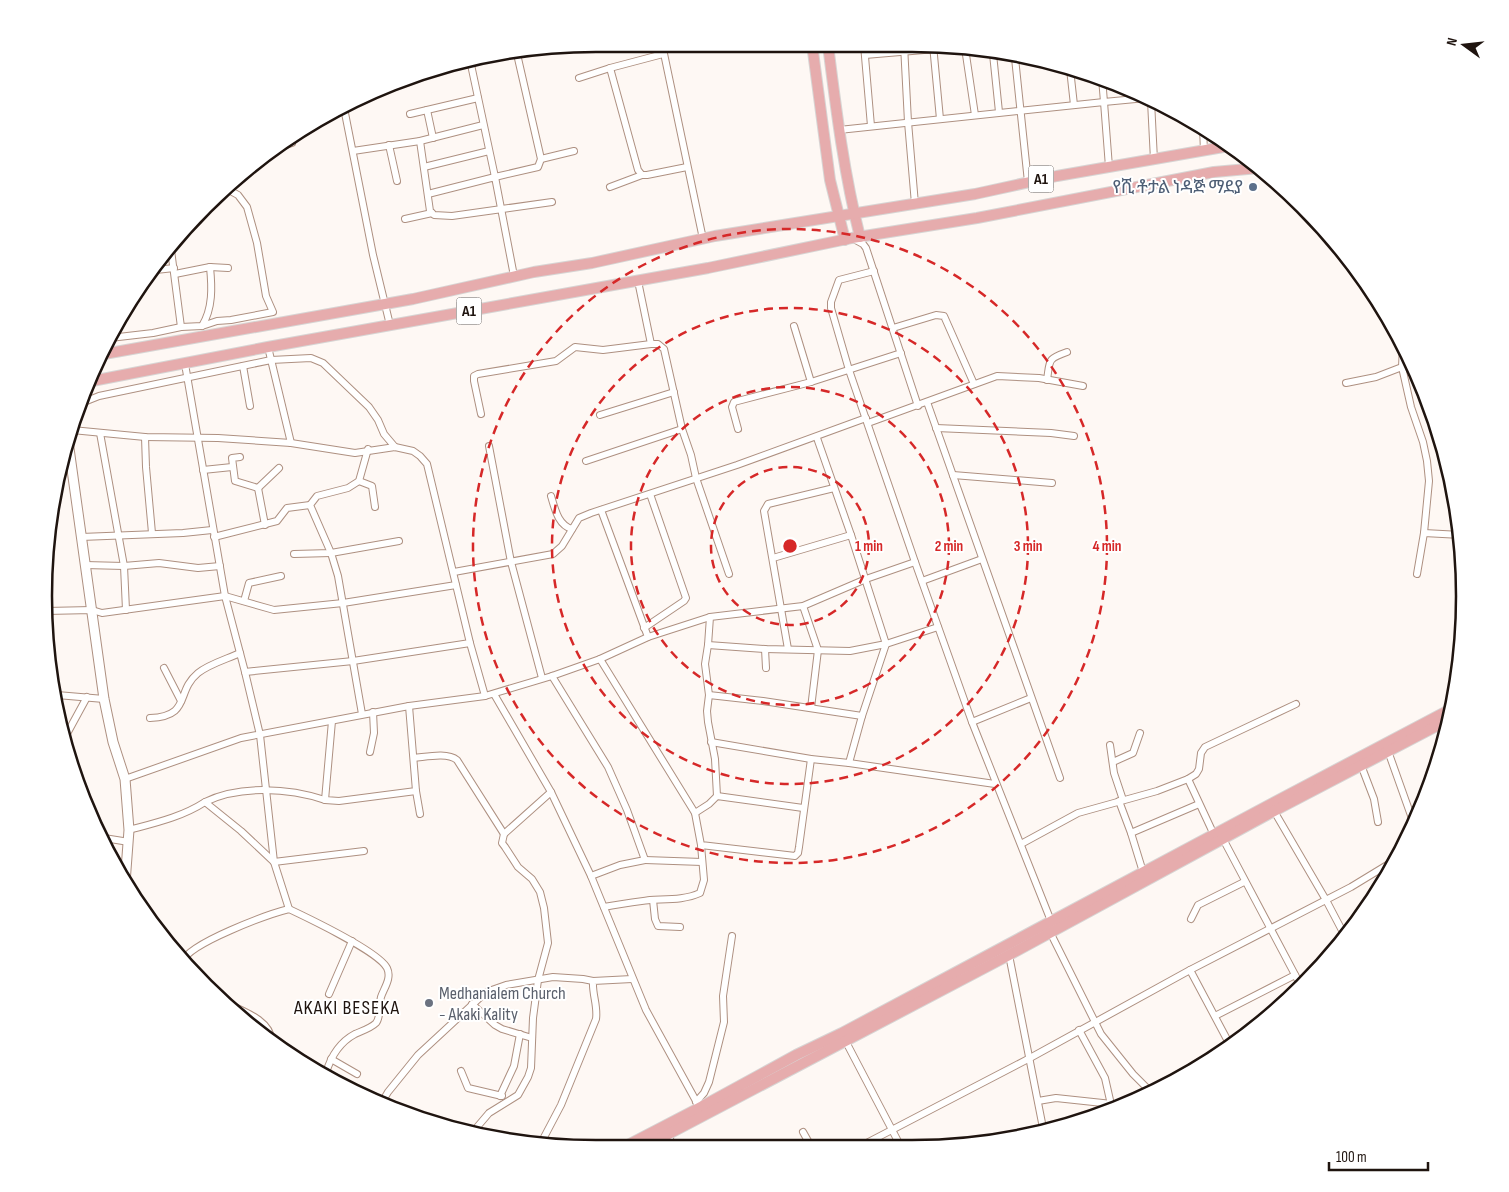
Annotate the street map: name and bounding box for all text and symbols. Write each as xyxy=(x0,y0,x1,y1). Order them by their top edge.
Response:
north arrow xyxy=(1439,20,1489,70)
text: N xyxy=(1443,36,1461,48)
road number: A1 xyxy=(1028,165,1054,192)
place label: የሺ ቶታል ነዳጅ ማደያ xyxy=(1112,177,1243,198)
marker: የሺ ቶታል ነዳጅ ማደያ xyxy=(1247,181,1259,193)
road number: A1 xyxy=(456,298,482,324)
centre of rings xyxy=(781,537,799,555)
text: 1 min xyxy=(855,537,883,556)
text: 2 min xyxy=(935,537,963,556)
text: 3 min xyxy=(1014,537,1042,556)
text: 4 min xyxy=(1093,537,1121,556)
place label: Medhanialem Church - Akaki Kality xyxy=(439,983,566,1025)
district label: AKAKI BESEKA xyxy=(293,996,400,1020)
marker: Medhanialem Church - Akaki Kality xyxy=(423,997,435,1009)
scale bar xyxy=(1329,1140,1428,1172)
text: 100 m xyxy=(1336,1148,1367,1167)

